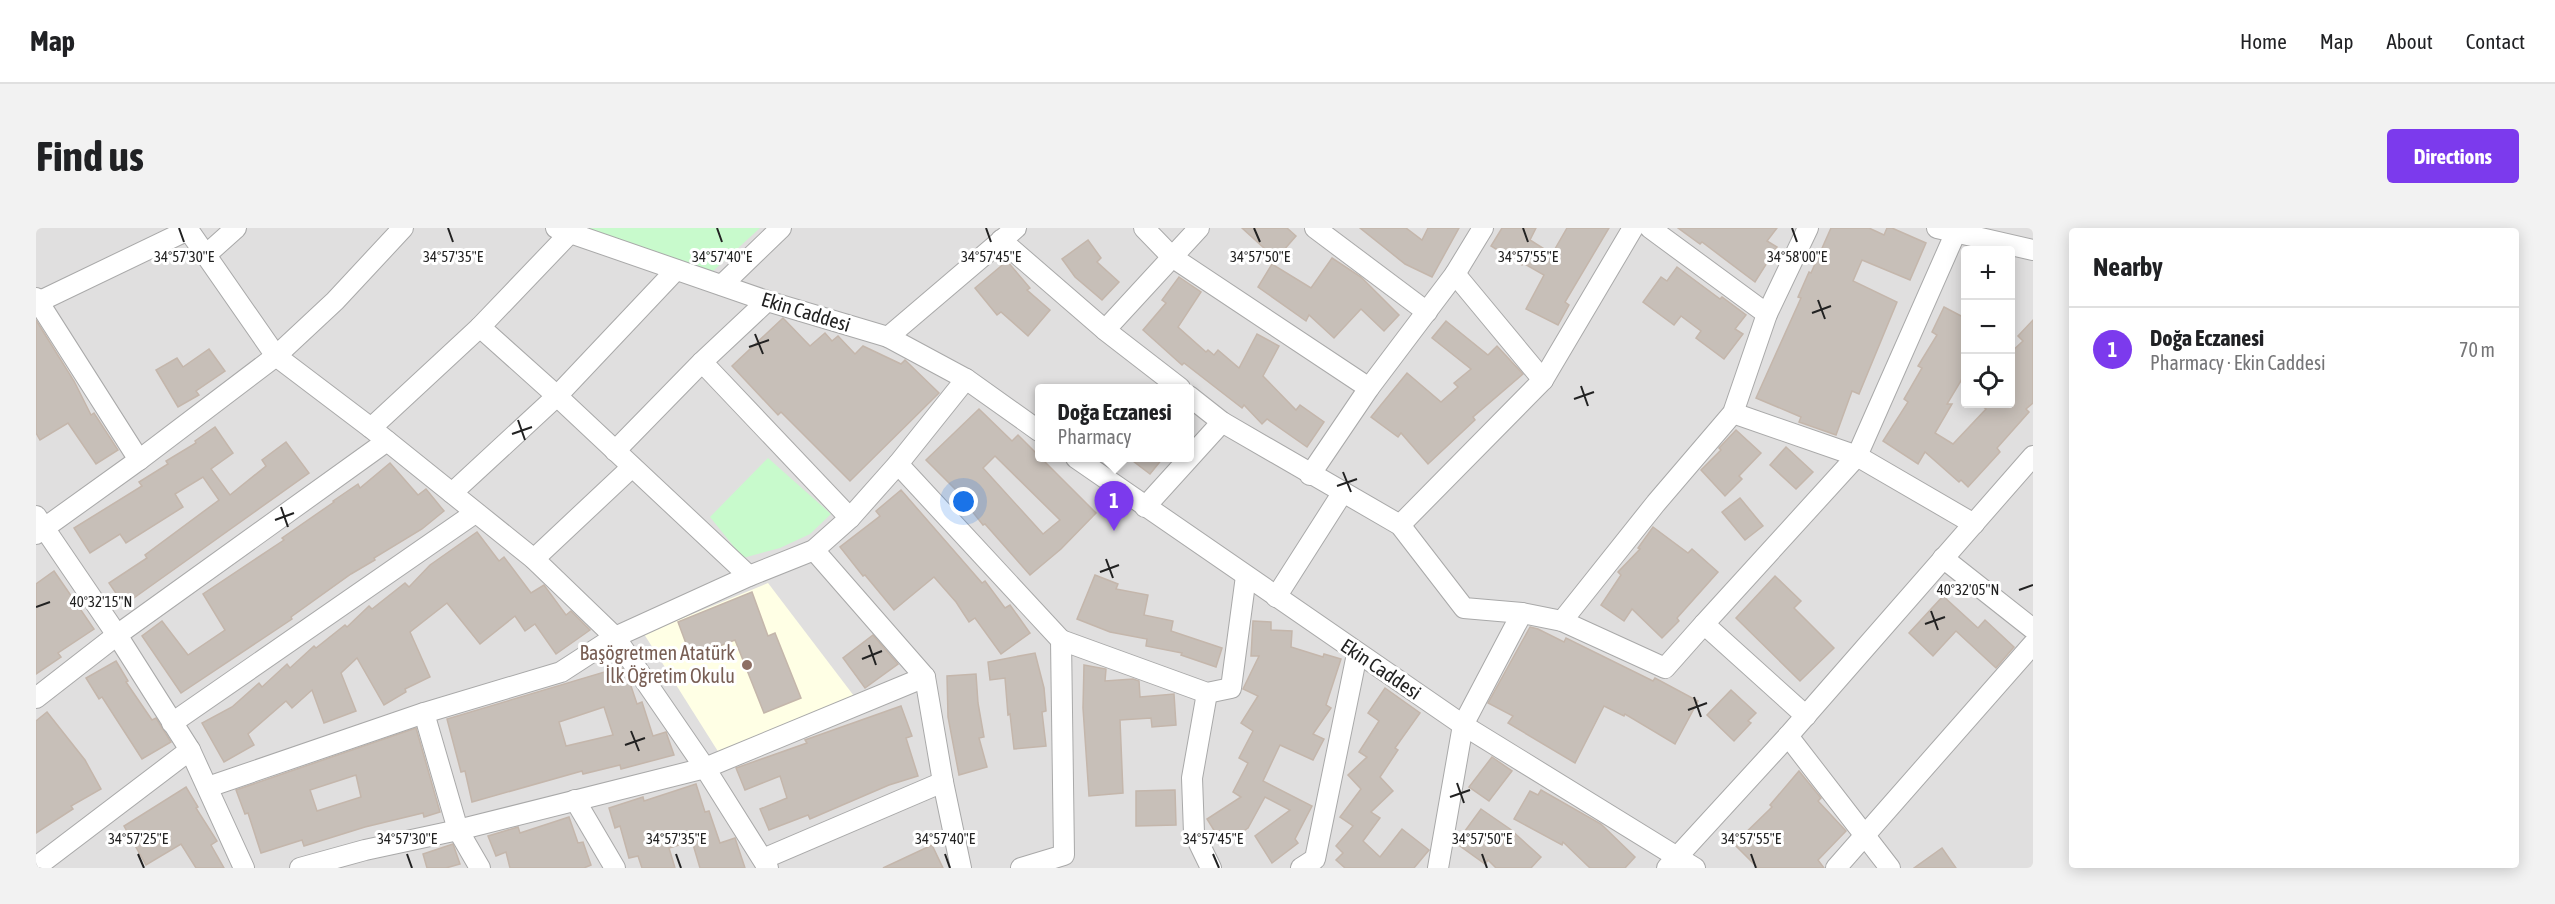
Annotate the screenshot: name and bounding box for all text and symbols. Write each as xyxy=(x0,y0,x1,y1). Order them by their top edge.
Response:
text: Map xyxy=(30,25,75,57)
text: Home xyxy=(2240,29,2287,53)
text: Map xyxy=(2320,29,2354,53)
text: About xyxy=(2387,29,2433,53)
text: Contact xyxy=(2466,29,2525,53)
button: Directions xyxy=(2387,129,2519,183)
text: Find us xyxy=(36,132,144,180)
map controls xyxy=(1961,246,2015,408)
button: + xyxy=(1961,246,2015,300)
text: 34°57'30"E xyxy=(154,248,215,265)
text: 34°57'35"E xyxy=(423,248,484,265)
text: 34°57'40"E xyxy=(692,248,753,265)
text: 34°57'45"E xyxy=(961,248,1022,265)
text: 34°57'50"E xyxy=(1230,248,1291,265)
text: 34°57'55"E xyxy=(1498,248,1559,265)
text: 34°58'00"E xyxy=(1767,248,1828,265)
text: Nearby xyxy=(2093,252,2163,282)
street label: Ekin Caddesi xyxy=(759,287,853,336)
button: − xyxy=(1961,300,2015,354)
text: Doğa Eczanesi xyxy=(2150,325,2264,351)
text: 1 xyxy=(2108,338,2117,361)
text: 70 m xyxy=(2459,338,2495,361)
text: Pharmacy · Ekin Caddesi xyxy=(2150,351,2326,374)
button: locate xyxy=(1961,354,2015,408)
popup xyxy=(1035,384,1194,462)
text: Doğa Eczanesi xyxy=(1057,399,1172,425)
text: Pharmacy xyxy=(1057,425,1132,448)
pin: 1 xyxy=(1094,482,1134,531)
your location xyxy=(949,487,978,516)
text: 40°32'05"N xyxy=(1937,581,1999,598)
text: 40°32'15"N xyxy=(70,593,132,610)
street label: Ekin Caddesi xyxy=(1337,633,1426,704)
place label: Başögretmen Atatürk İlk Öğretim Okulu xyxy=(580,641,735,687)
marker: Başögretmen Atatürk İlk Öğretim Okulu xyxy=(740,658,754,672)
text: 34°57'25"E xyxy=(108,830,169,847)
text: 34°57'30"E xyxy=(377,830,438,847)
text: 34°57'35"E xyxy=(646,830,707,847)
text: 34°57'40"E xyxy=(915,830,976,847)
text: 34°57'45"E xyxy=(1183,830,1244,847)
text: 34°57'50"E xyxy=(1452,830,1513,847)
text: 34°57'55"E xyxy=(1721,830,1782,847)

